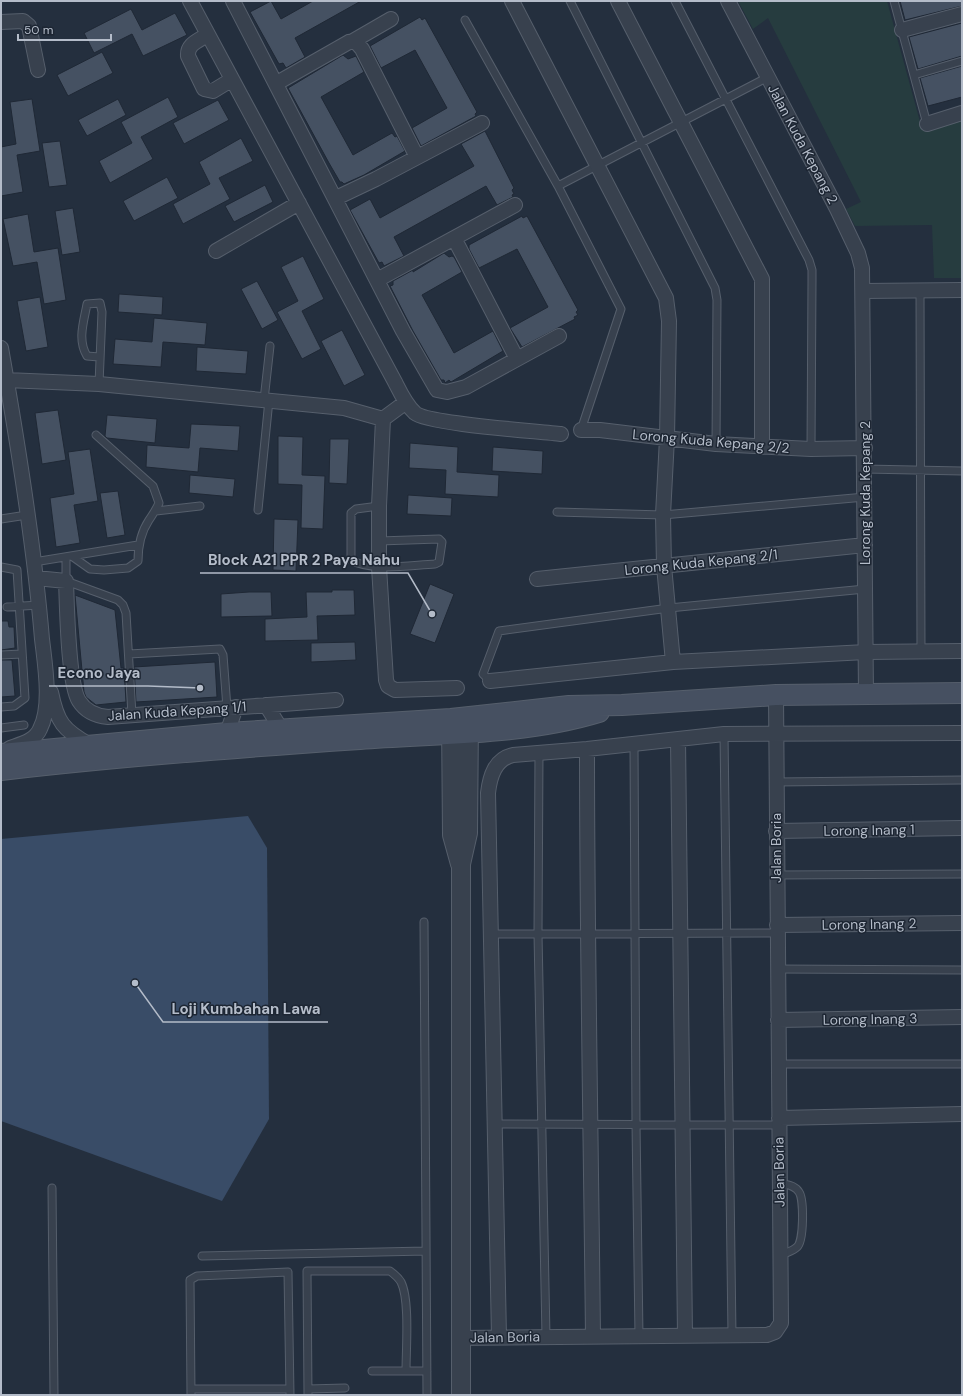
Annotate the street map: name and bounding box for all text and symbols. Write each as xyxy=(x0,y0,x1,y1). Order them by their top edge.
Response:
scale bar xyxy=(18,16,111,42)
text: 50 m xyxy=(24,22,53,38)
street label: Jalan Kuda Kepang 2 xyxy=(764,81,842,207)
street label: Lorong Kuda Kepang 2 xyxy=(856,421,874,565)
street label: Lorong Kuda Kepang 2/2 xyxy=(632,425,790,457)
street label: Lorong Kuda Kepang 2/1 xyxy=(624,545,778,579)
callout: Block A21 PPR 2 Paya Nahu xyxy=(200,546,408,573)
text: Block A21 PPR 2 Paya Nahu xyxy=(208,550,400,570)
callout: Econo Jaya xyxy=(49,659,148,686)
text: Econo Jaya xyxy=(58,663,140,683)
street label: Jalan Kuda Kepang 1/1 xyxy=(107,697,247,725)
street label: Jalan Boria xyxy=(767,813,785,883)
street label: Lorong Inang 1 xyxy=(823,820,915,840)
street label: Lorong Inang 2 xyxy=(821,914,917,934)
callout: Loji Kumbahan Lawa xyxy=(163,995,328,1022)
text: Loji Kumbahan Lawa xyxy=(171,999,321,1019)
street label: Lorong Inang 3 xyxy=(822,1009,918,1029)
street label: Jalan Boria xyxy=(769,1137,789,1207)
street label: Jalan Boria xyxy=(470,1327,540,1347)

